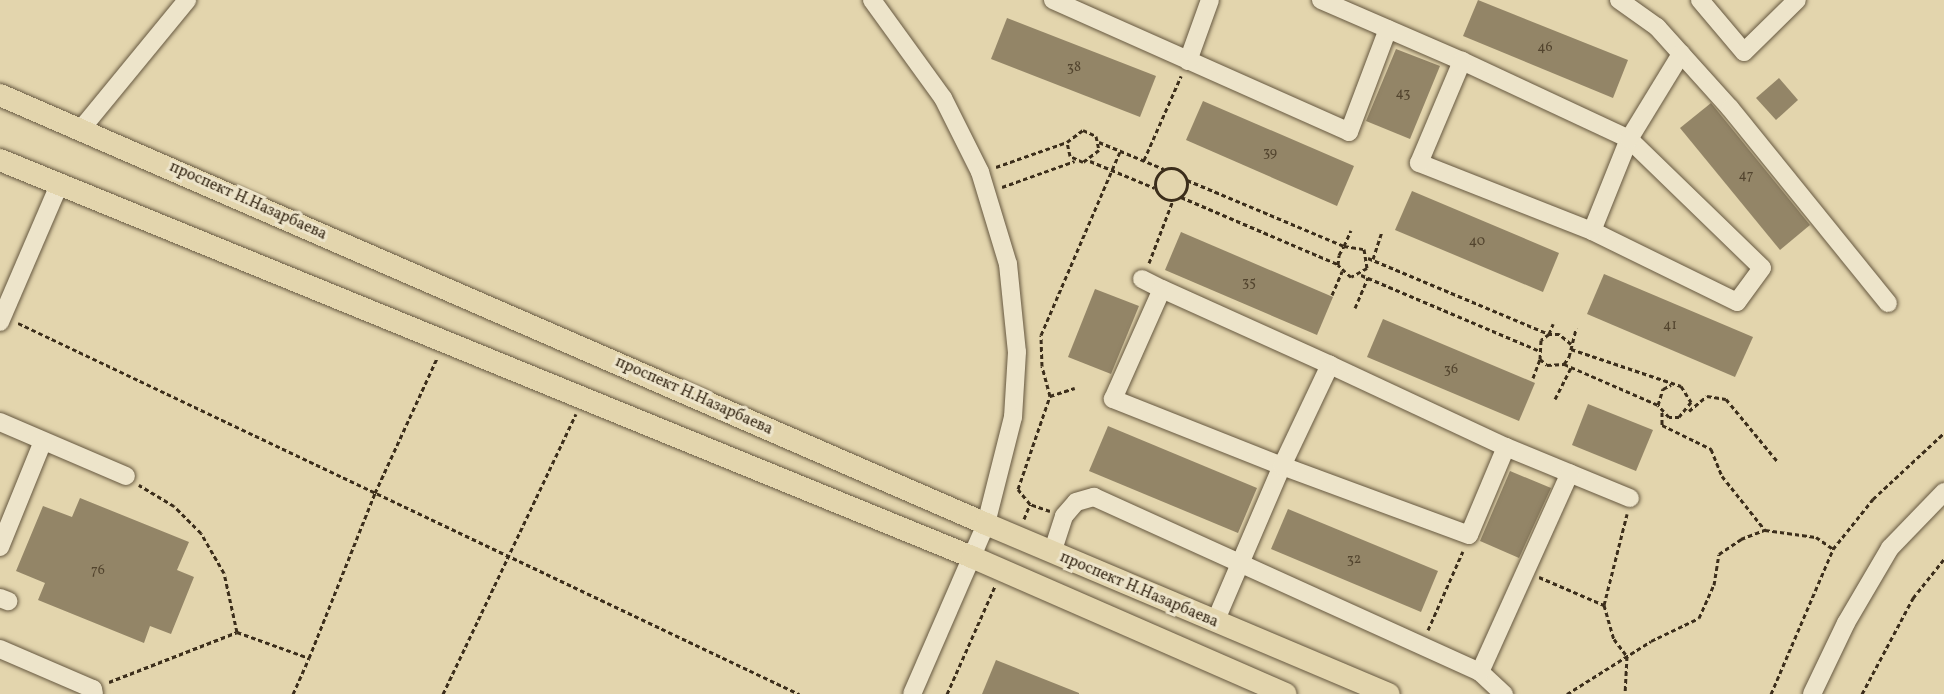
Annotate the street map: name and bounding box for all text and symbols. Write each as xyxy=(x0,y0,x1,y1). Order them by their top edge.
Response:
house number: 46 xyxy=(1537,40,1553,56)
house number: 38 xyxy=(1067,60,1081,76)
house number: 43 xyxy=(1396,86,1410,102)
house number: 39 xyxy=(1263,145,1277,161)
street label: проспект Н.Назарбаева xyxy=(166,158,330,244)
house number: 47 xyxy=(1738,168,1754,184)
house number: 40 xyxy=(1469,234,1485,250)
house number: 35 xyxy=(1242,275,1256,291)
house number: 41 xyxy=(1663,318,1677,334)
street label: проспект Н.Назарбаева xyxy=(612,353,776,439)
house number: 36 xyxy=(1444,362,1458,378)
street label: проспект Н.Назарбаева xyxy=(1057,548,1221,632)
house number: 32 xyxy=(1347,552,1361,568)
house number: 76 xyxy=(91,563,105,579)

